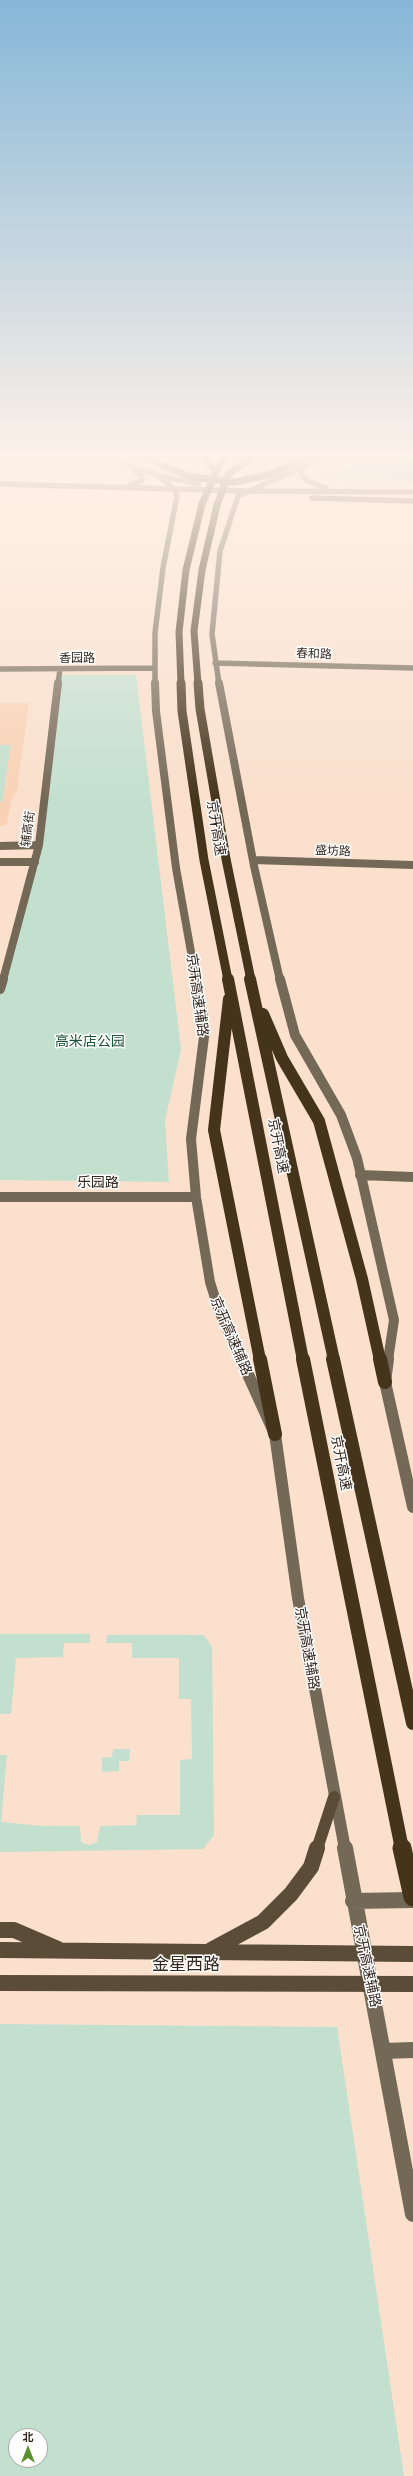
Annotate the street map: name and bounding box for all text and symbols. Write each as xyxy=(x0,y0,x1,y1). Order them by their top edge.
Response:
street label: 春和路 xyxy=(296,646,332,662)
street label: 香园路 xyxy=(59,651,95,665)
street label: 京开高速 xyxy=(203,799,229,857)
street label: 辅高街 xyxy=(18,810,38,848)
street label: 盛坊路 xyxy=(315,843,351,859)
street label: 京开高速辅路 xyxy=(183,952,211,1038)
park label: 高米店公园 xyxy=(55,1034,125,1050)
street label: 京开高速 xyxy=(264,1117,292,1175)
street label: 乐园路 xyxy=(77,1175,119,1191)
street label: 京开高速辅路 xyxy=(207,1294,255,1378)
street label: 京开高速 xyxy=(327,1434,355,1492)
street label: 京开高速辅路 xyxy=(291,1605,323,1691)
street label: 京开高速辅路 xyxy=(350,1923,384,2009)
street label: 金星西路 xyxy=(152,1955,220,1975)
north arrow xyxy=(8,2428,48,2468)
text: 北 xyxy=(23,2431,34,2443)

